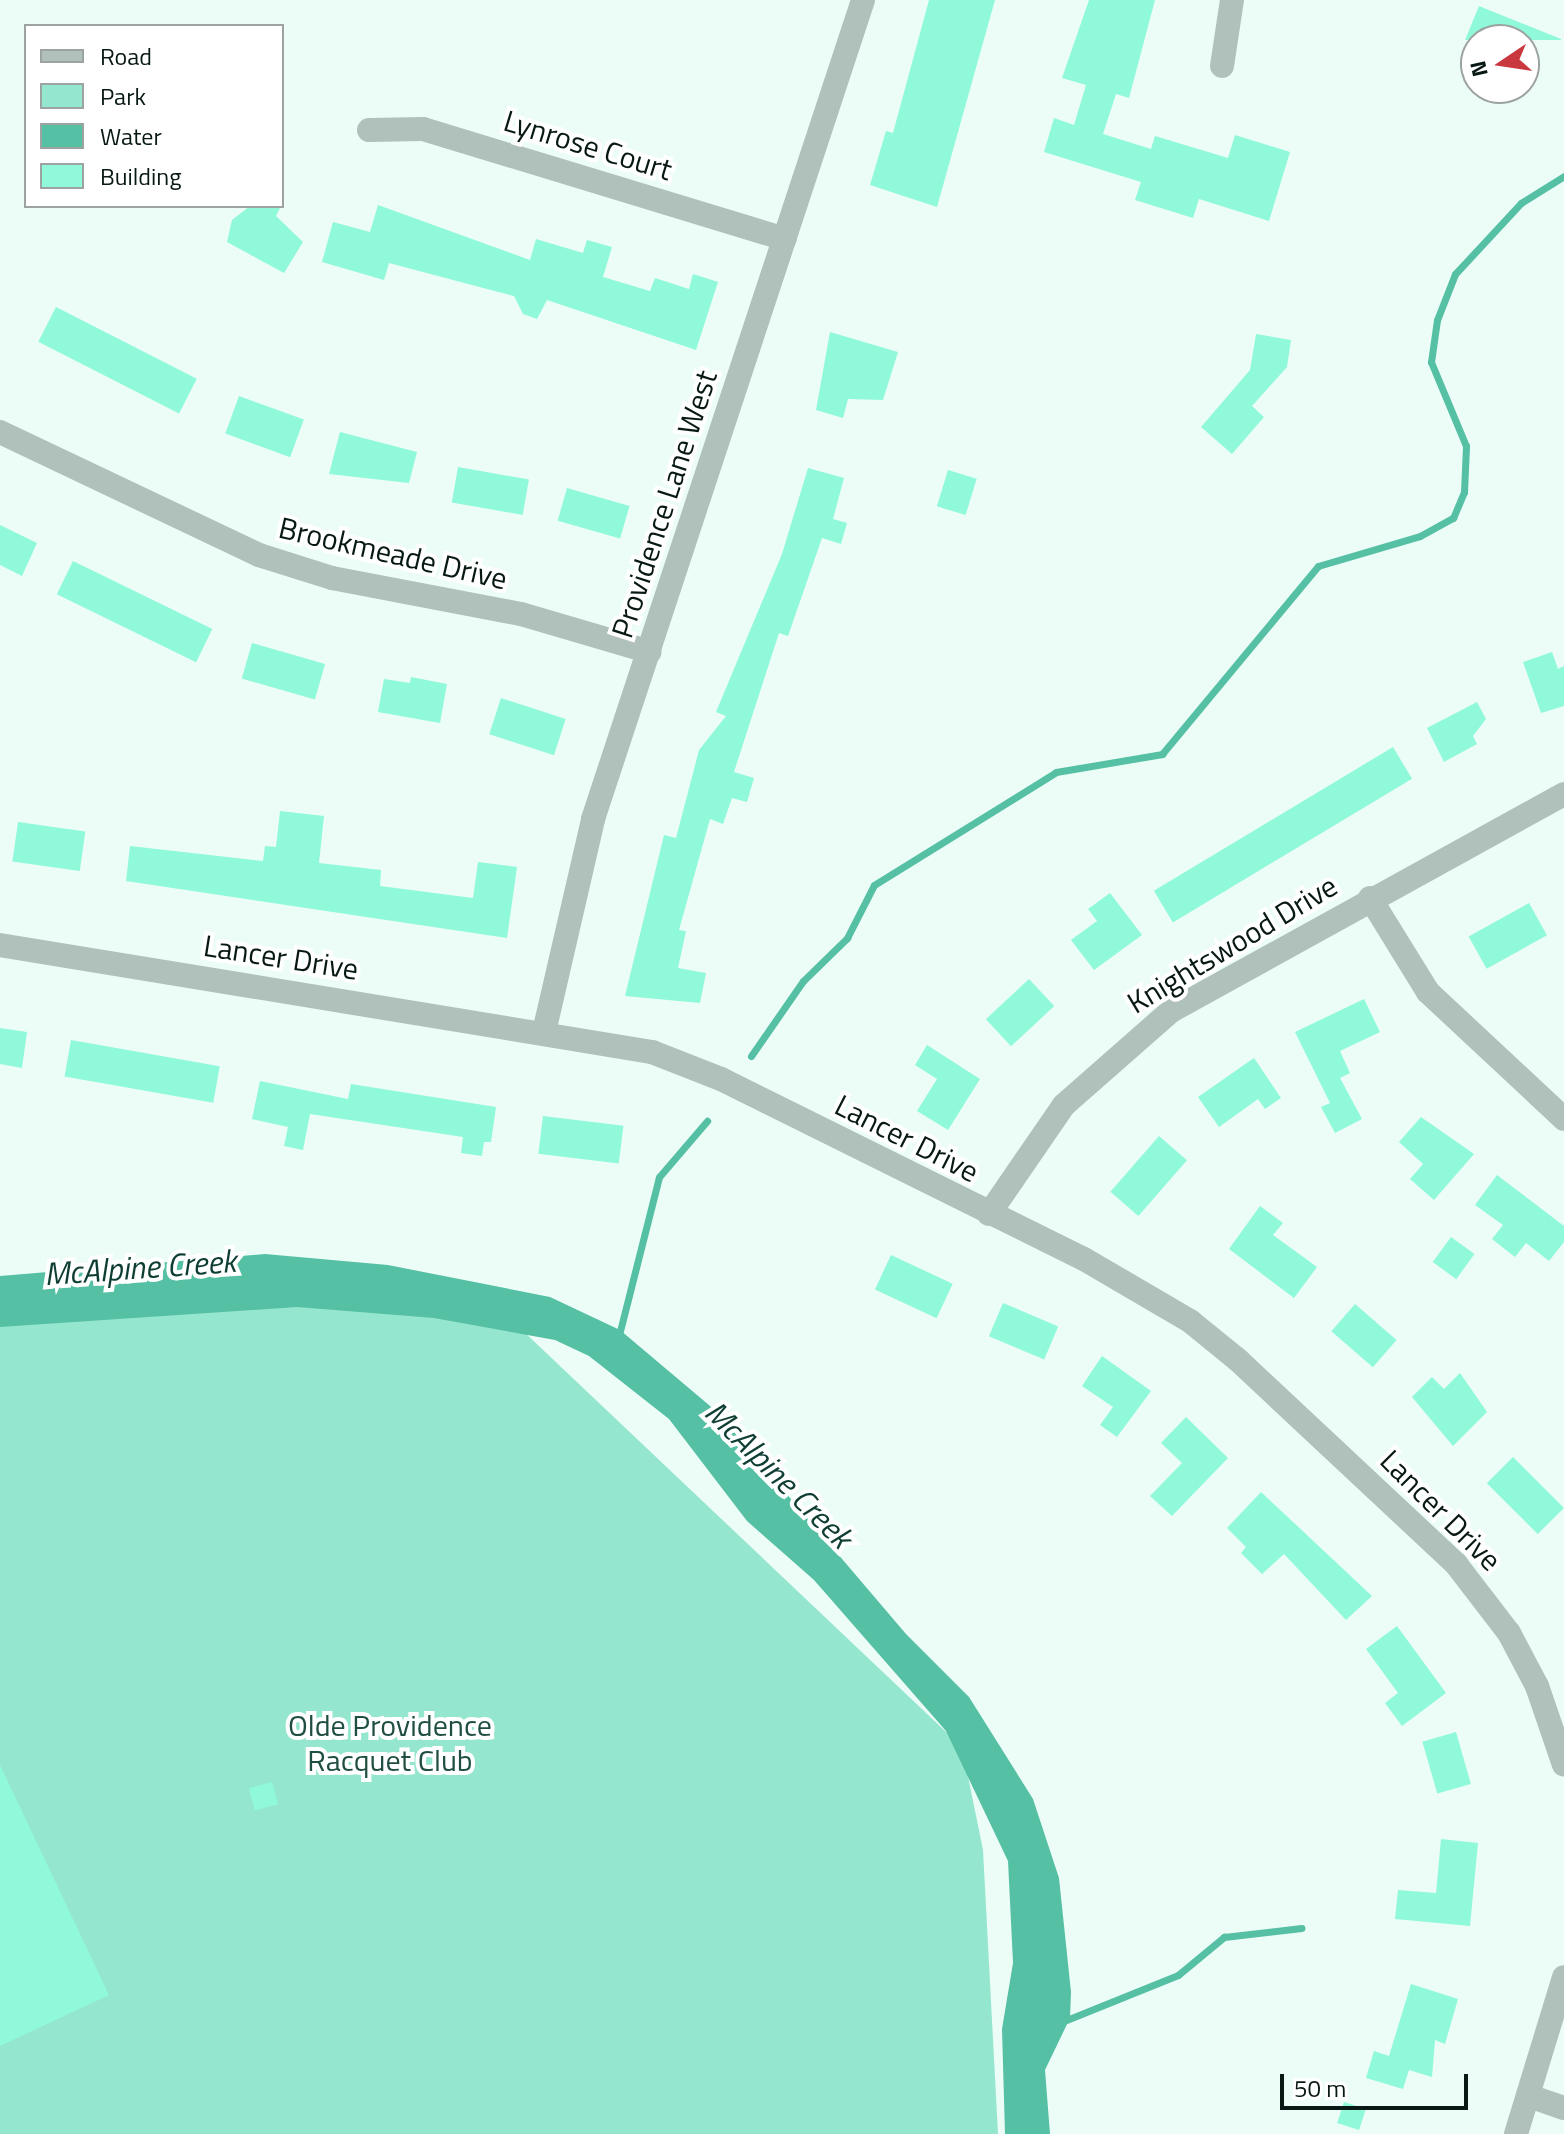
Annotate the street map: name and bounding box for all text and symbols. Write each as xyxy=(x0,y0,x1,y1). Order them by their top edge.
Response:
legend xyxy=(24,24,284,208)
north arrow xyxy=(1460,24,1540,104)
text: Road xyxy=(100,38,152,74)
text: N xyxy=(1460,58,1497,80)
text: Park xyxy=(100,78,146,114)
street label: Lynrose Court xyxy=(500,102,676,188)
text: Water xyxy=(100,118,162,154)
text: Building xyxy=(100,158,182,194)
street label: Providence Lane West xyxy=(604,366,724,642)
street label: Brookmeade Drive xyxy=(275,509,511,597)
street label: Knightswood Drive xyxy=(1121,867,1343,1021)
street label: Lancer Drive xyxy=(201,927,361,987)
street label: Lancer Drive xyxy=(829,1087,985,1189)
water label: McAlpine Creek xyxy=(43,1241,237,1293)
water label: McAlpine Creek xyxy=(697,1392,861,1556)
street label: Lancer Drive xyxy=(1373,1442,1509,1578)
park label: Olde Providence Racquet Club xyxy=(288,1707,492,1778)
scale bar xyxy=(1284,2058,1472,2108)
text: 50 m xyxy=(1294,2070,1346,2106)

